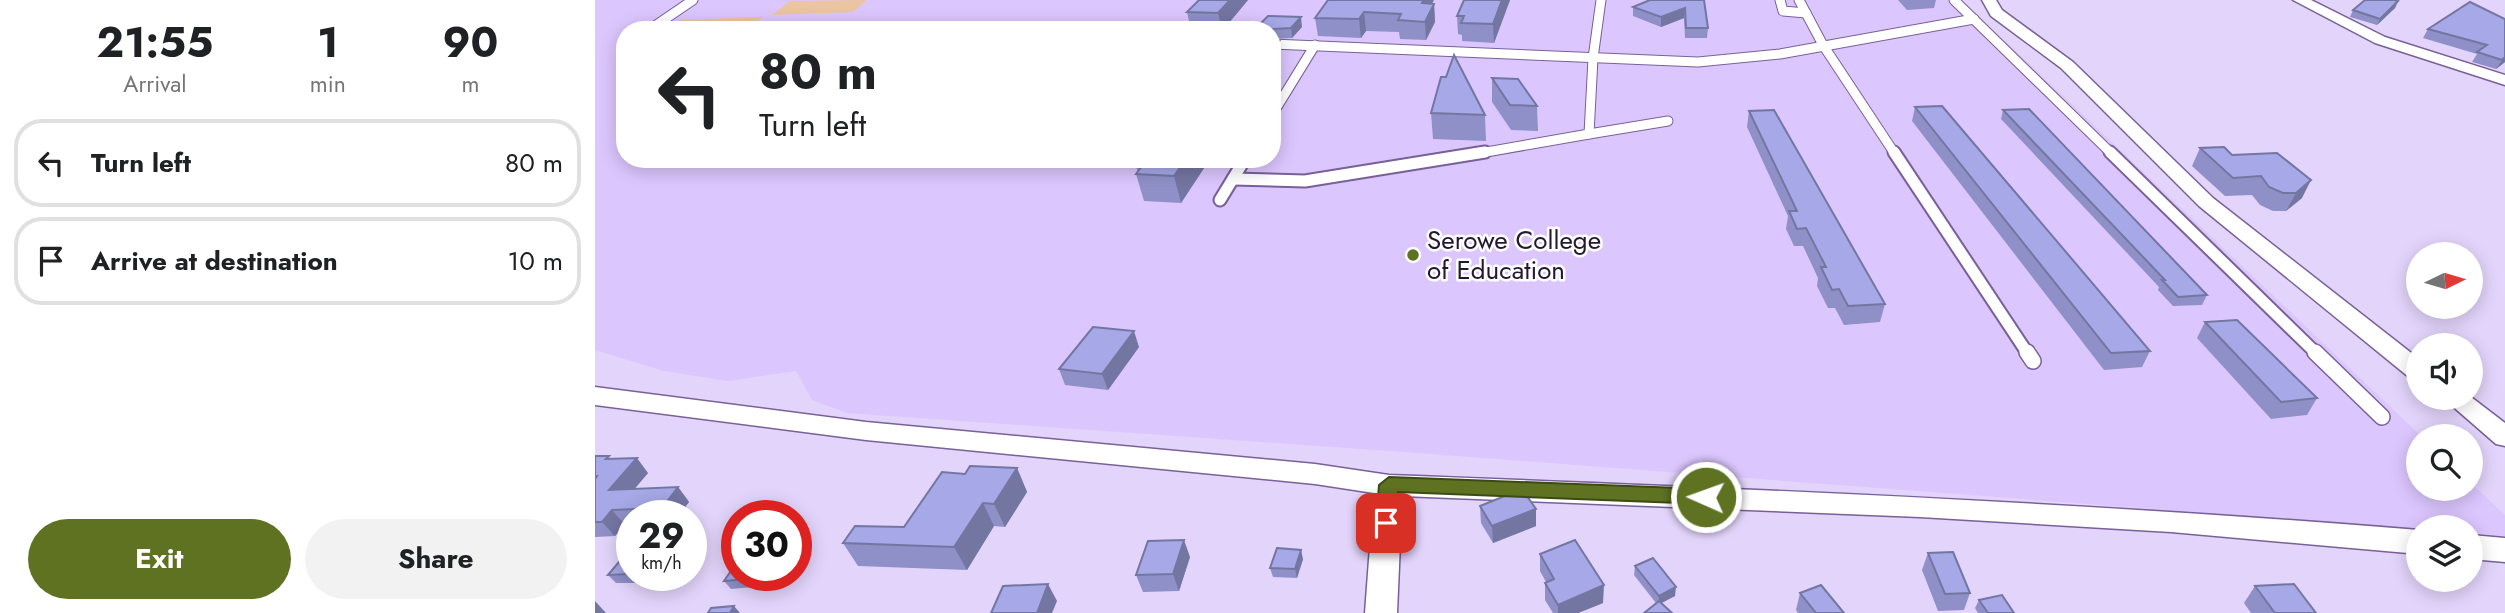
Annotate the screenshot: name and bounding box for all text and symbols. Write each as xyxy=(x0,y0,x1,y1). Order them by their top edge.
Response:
text: 21:55 xyxy=(97,12,213,73)
text: 1 xyxy=(317,12,339,73)
text: 90 xyxy=(442,12,498,73)
text: 80 m xyxy=(759,37,877,107)
icon: left xyxy=(644,49,735,140)
text: Arrival xyxy=(123,67,187,101)
text: min xyxy=(310,67,346,101)
text: m xyxy=(461,67,479,101)
text: Turn left xyxy=(759,102,866,148)
icon: left xyxy=(32,144,70,182)
text: Turn left xyxy=(91,144,191,182)
text: 80 m xyxy=(505,144,563,182)
place label: Serowe College of Education xyxy=(1427,221,1601,289)
icon: arrive xyxy=(32,242,70,280)
text: Arrive at destination xyxy=(91,242,338,280)
text: 10 m xyxy=(508,242,563,280)
north arrow xyxy=(2406,242,2483,318)
map controls xyxy=(2406,242,2483,592)
marker: Serowe College of Education xyxy=(1405,247,1421,263)
button: sound xyxy=(2406,333,2483,410)
button: search xyxy=(2406,424,2483,501)
position arrow xyxy=(1669,460,1743,534)
pin xyxy=(1356,493,1416,553)
speed limit sign: 30 xyxy=(721,500,812,591)
icon: arrive xyxy=(1367,504,1405,542)
text: 29 xyxy=(638,511,685,561)
button: layers xyxy=(2406,515,2483,592)
button: Exit xyxy=(28,519,291,599)
button: Share xyxy=(305,519,567,599)
text: km/h xyxy=(641,550,682,576)

